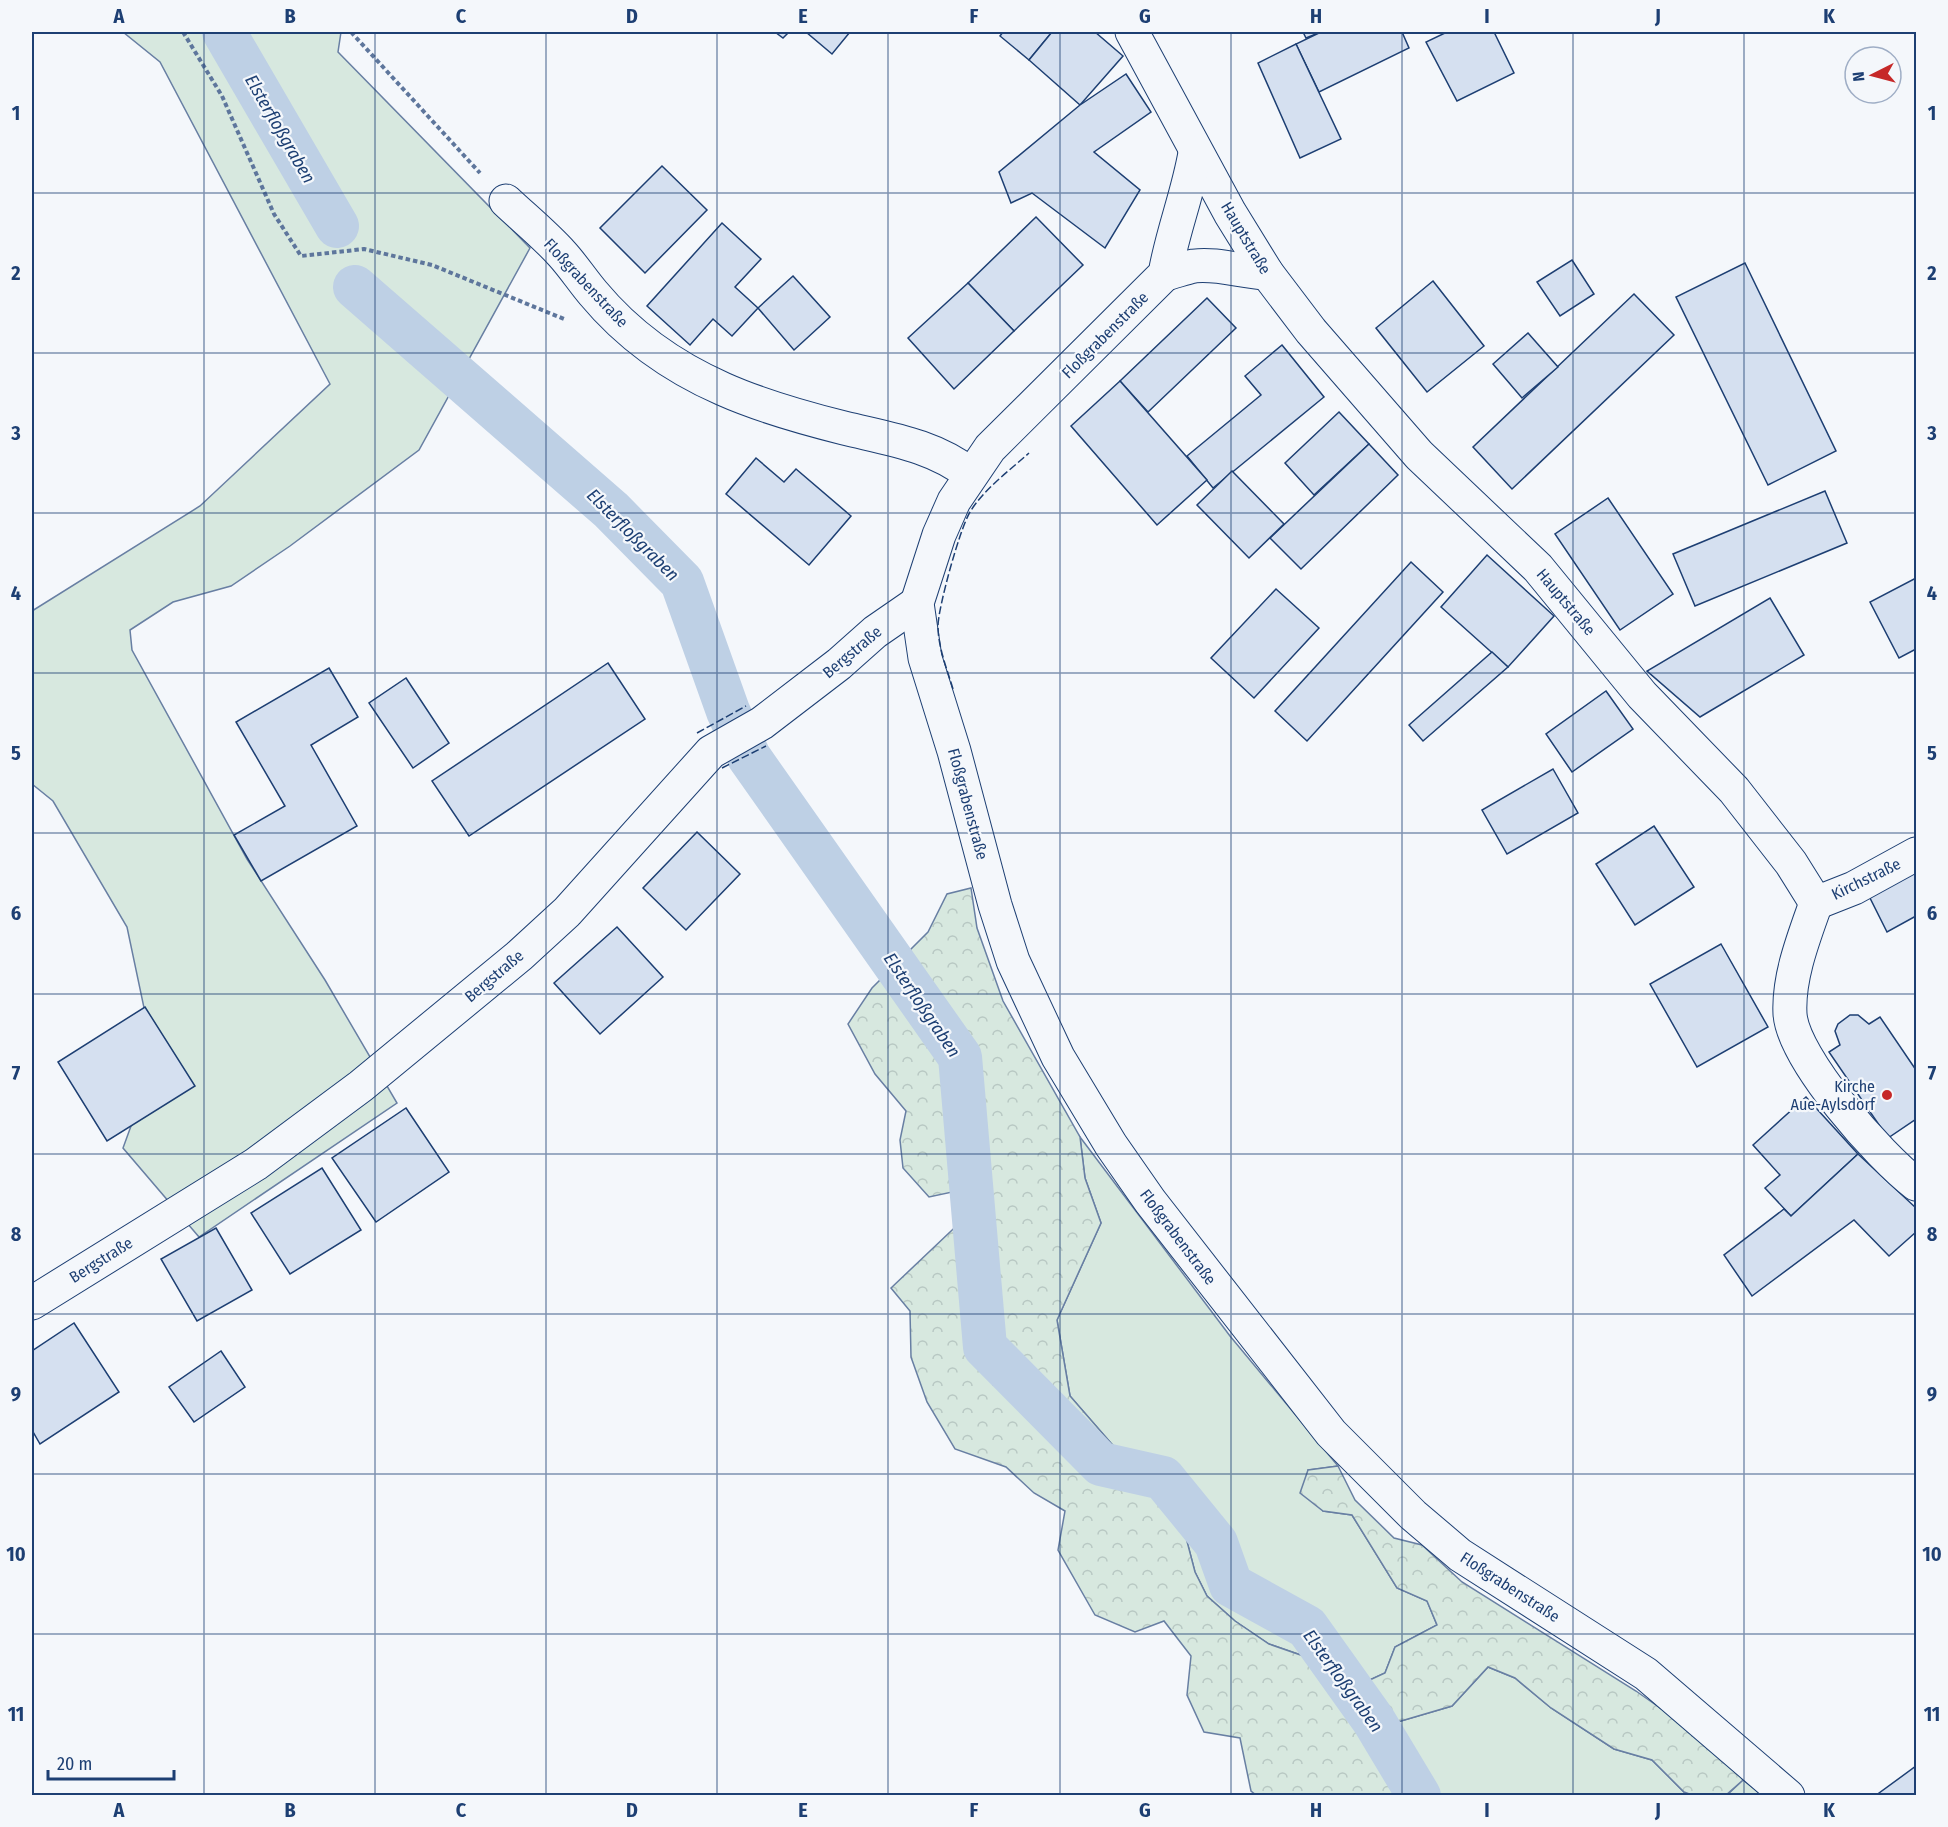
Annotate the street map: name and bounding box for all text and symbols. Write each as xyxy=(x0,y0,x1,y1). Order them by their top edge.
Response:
text: A xyxy=(113,4,126,28)
text: B xyxy=(284,4,296,28)
text: C xyxy=(456,4,467,28)
text: D xyxy=(626,4,638,28)
text: E xyxy=(798,4,808,28)
text: F xyxy=(970,4,979,28)
text: G xyxy=(1139,4,1151,28)
text: H xyxy=(1310,4,1322,28)
text: I xyxy=(1484,4,1490,28)
text: J xyxy=(1654,4,1661,28)
text: K xyxy=(1823,4,1835,28)
north arrow xyxy=(1843,45,1903,105)
water label: Elsterfloßgraben xyxy=(240,71,320,187)
text: N xyxy=(1849,71,1869,82)
text: 1 xyxy=(12,101,20,125)
text: 1 xyxy=(1928,101,1936,125)
street label: Hauptstraße xyxy=(1217,198,1275,278)
street label: Floßgrabenstraße xyxy=(540,235,632,331)
text: 2 xyxy=(10,261,21,285)
text: 2 xyxy=(1926,261,1937,285)
street label: Floßgrabenstraße xyxy=(1058,288,1152,382)
text: 3 xyxy=(10,421,21,445)
text: 3 xyxy=(1926,421,1937,445)
water label: Elsterfloßgraben xyxy=(582,484,684,586)
street label: Hauptstraße xyxy=(1533,565,1599,639)
text: 4 xyxy=(11,581,21,605)
text: 4 xyxy=(1927,581,1937,605)
street label: Bergstraße xyxy=(819,622,885,682)
text: 5 xyxy=(11,741,21,765)
text: 5 xyxy=(1927,741,1937,765)
street label: Floßgrabenstraße xyxy=(944,746,992,862)
street label: Kirchstraße xyxy=(1828,854,1904,904)
text: 6 xyxy=(11,901,21,925)
text: 6 xyxy=(1927,901,1937,925)
street label: Bergstraße xyxy=(461,946,527,1006)
water label: Elsterfloßgraben xyxy=(879,948,965,1062)
text: 7 xyxy=(12,1061,21,1085)
text: 7 xyxy=(1928,1061,1937,1085)
place label: Kirche Aue-Aylsdorf xyxy=(1790,1077,1876,1114)
marker: Kirche Aue-Aylsdorf xyxy=(1880,1088,1894,1102)
street label: Floßgrabenstraße xyxy=(1136,1186,1220,1289)
text: 8 xyxy=(11,1222,22,1246)
text: 8 xyxy=(1927,1222,1938,1246)
street label: Bergstraße xyxy=(66,1233,136,1287)
text: 9 xyxy=(11,1382,21,1406)
text: 9 xyxy=(1927,1382,1937,1406)
text: 10 xyxy=(6,1542,26,1566)
text: 10 xyxy=(1922,1542,1942,1566)
street label: Floßgrabenstraße xyxy=(1457,1548,1563,1626)
water label: Elsterfloßgraben xyxy=(1298,1625,1388,1737)
text: 11 xyxy=(8,1702,24,1726)
text: 11 xyxy=(1924,1702,1940,1726)
scale bar xyxy=(48,1743,174,1781)
text: 20 m xyxy=(57,1753,92,1775)
text: A xyxy=(113,1798,126,1822)
text: B xyxy=(284,1798,296,1822)
text: C xyxy=(456,1798,467,1822)
text: D xyxy=(626,1798,638,1822)
text: E xyxy=(798,1798,808,1822)
text: F xyxy=(970,1798,979,1822)
text: G xyxy=(1139,1798,1151,1822)
text: H xyxy=(1310,1798,1322,1822)
text: I xyxy=(1484,1798,1490,1822)
text: J xyxy=(1654,1798,1661,1822)
text: K xyxy=(1823,1798,1835,1822)

